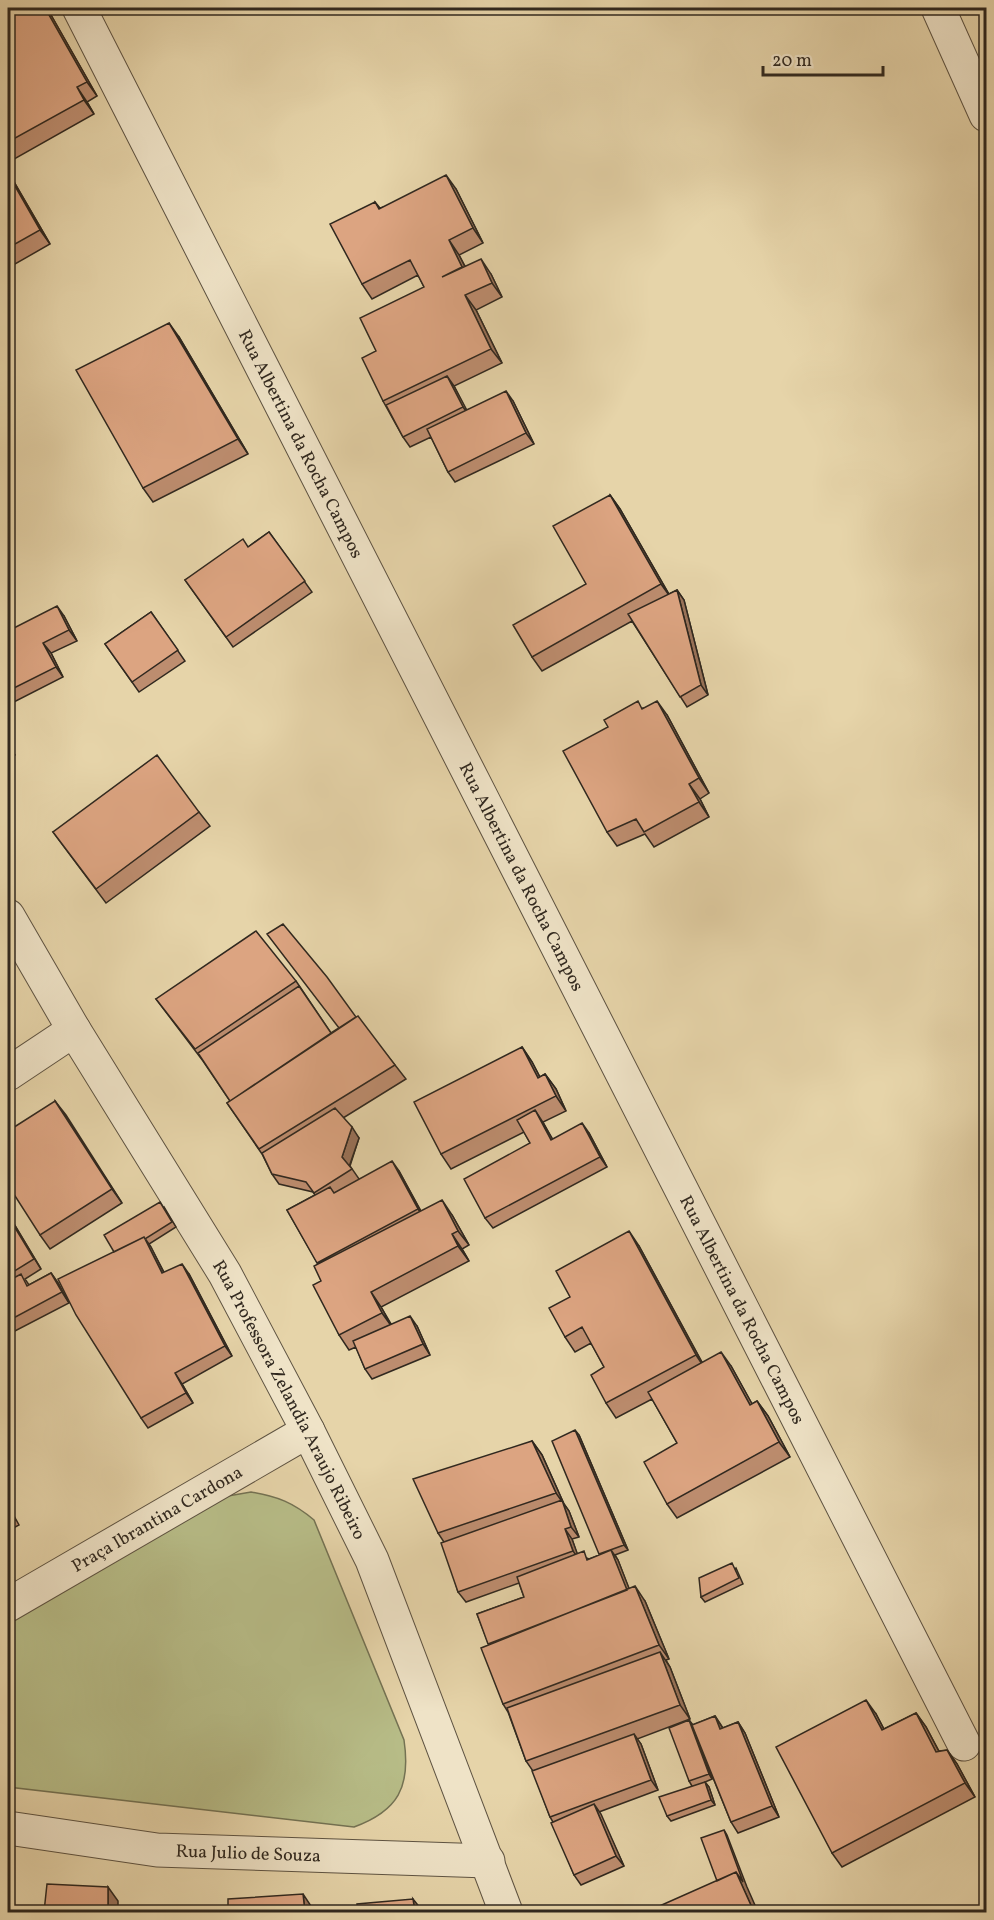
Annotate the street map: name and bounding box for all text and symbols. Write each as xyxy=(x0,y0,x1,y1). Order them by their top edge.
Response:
scale bar xyxy=(763,39,883,77)
text: 20 m xyxy=(772,49,812,74)
street label: Rua Albertina da Rocha Campos xyxy=(231,326,368,563)
street label: Rua Albertina da Rocha Campos xyxy=(452,759,589,996)
street label: Rua Albertina da Rocha Campos xyxy=(672,1192,810,1429)
street label: Rua Professora Zelandia Araujo Ribeiro xyxy=(205,1256,371,1544)
street label: Praça Ibrantina Cardona xyxy=(67,1461,248,1579)
street label: Rua Julio de Souza xyxy=(175,1840,321,1869)

